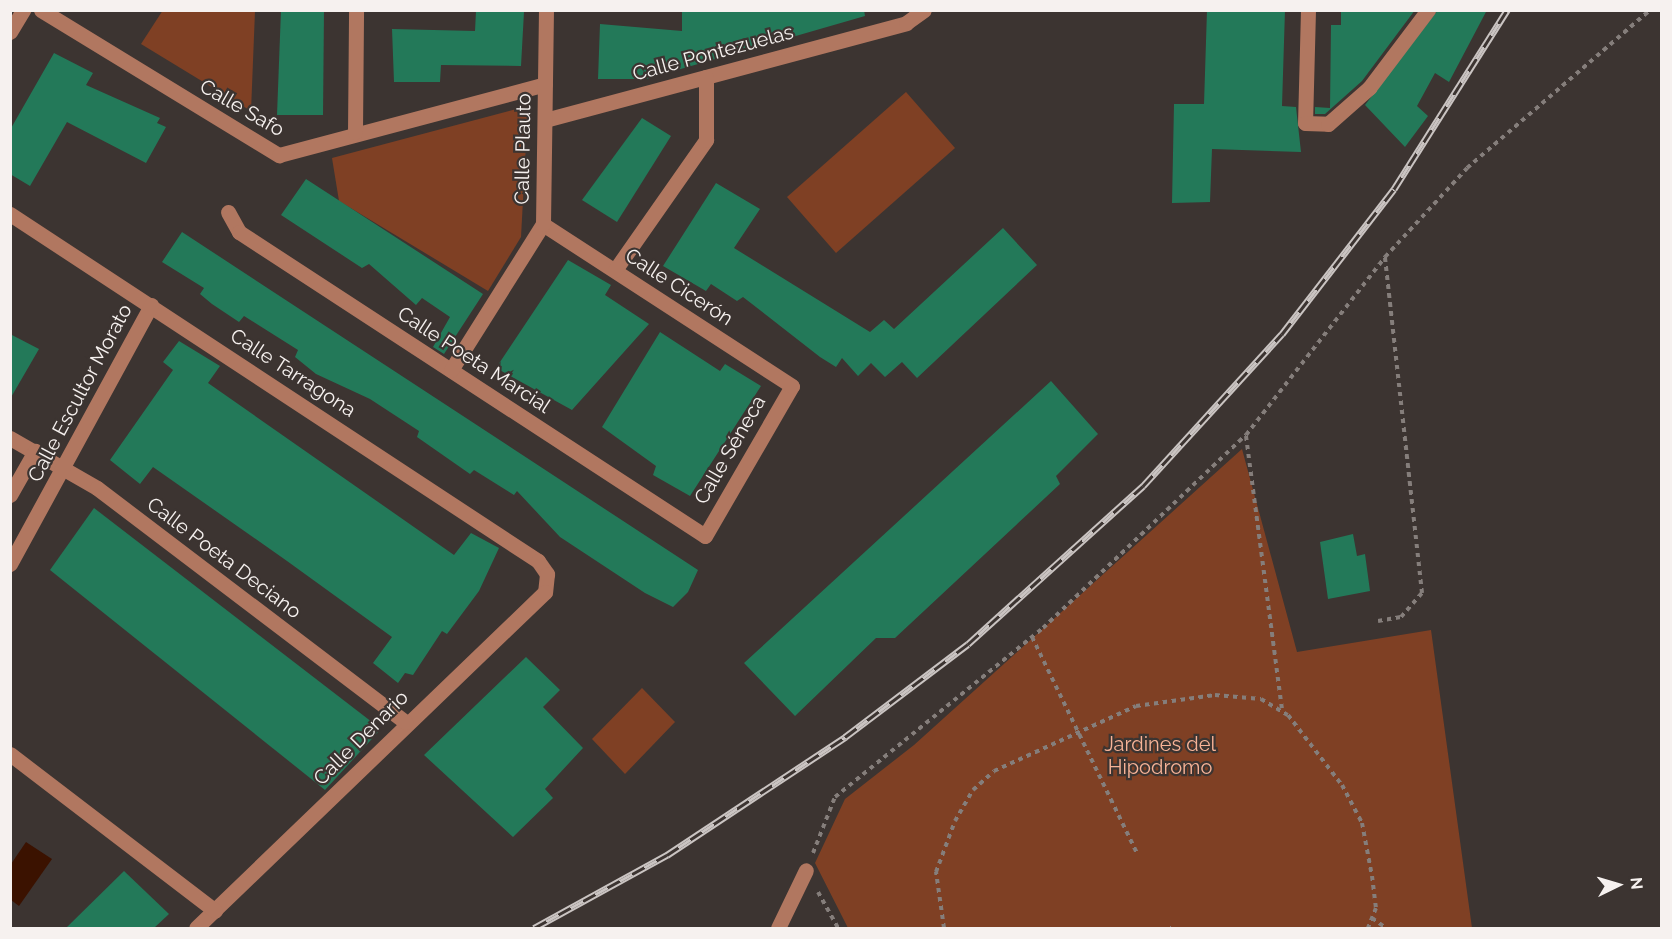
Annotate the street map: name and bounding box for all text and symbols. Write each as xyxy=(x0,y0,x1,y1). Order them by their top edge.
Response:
street label: Calle Pontezuelas xyxy=(630,20,796,86)
street label: Calle Safo xyxy=(196,74,288,142)
street label: Calle Plauto xyxy=(510,93,536,205)
street label: Calle Cicerón xyxy=(621,243,737,331)
street label: Calle Escultor Morato xyxy=(23,300,137,486)
street label: Calle Poeta Marcial xyxy=(393,302,555,418)
street label: Calle Tarragona xyxy=(226,323,360,423)
street label: Calle Séneca xyxy=(689,391,771,509)
street label: Calle Poeta Deciano xyxy=(142,492,306,624)
street label: Calle Denario xyxy=(309,686,413,790)
park label: Jardines del Hipodromo xyxy=(1104,733,1216,780)
north arrow xyxy=(1588,855,1648,915)
text: N xyxy=(1626,876,1646,890)

